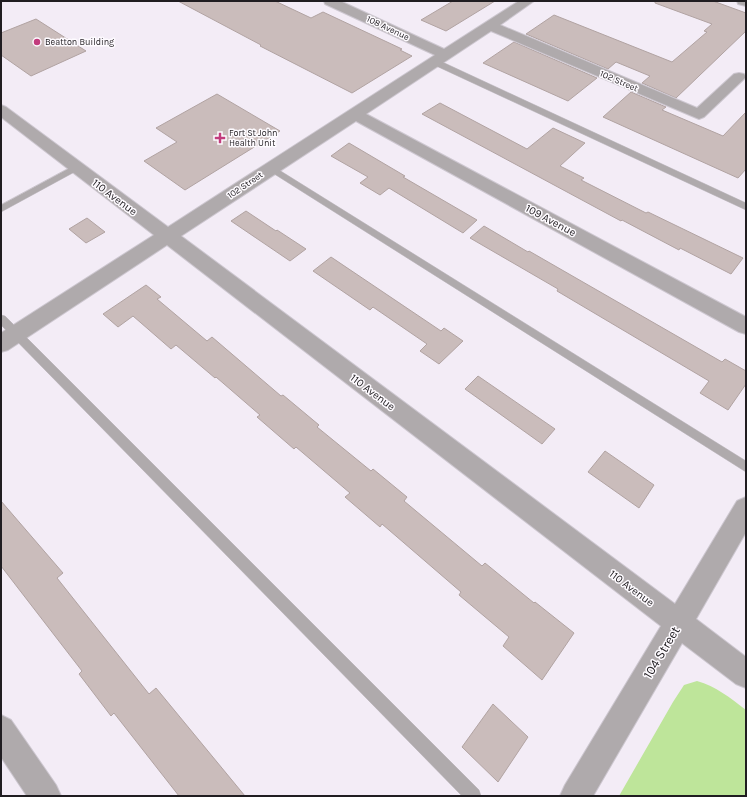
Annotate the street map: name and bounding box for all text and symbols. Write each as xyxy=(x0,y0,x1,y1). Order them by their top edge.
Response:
street label: 108 Avenue xyxy=(365,14,411,42)
marker: Beatton Building xyxy=(32,37,42,47)
place label: Beatton Building xyxy=(45,37,114,47)
street label: 102 Street xyxy=(598,69,640,94)
place label: Fort St John Health Unit xyxy=(229,128,278,148)
marker: Fort St John Health Unit xyxy=(214,132,226,144)
street label: 102 Street xyxy=(225,169,265,200)
street label: 110 Avenue xyxy=(90,176,140,219)
street label: 109 Avenue xyxy=(523,202,579,239)
street label: 110 Avenue xyxy=(348,371,398,414)
street label: 110 Avenue xyxy=(607,567,657,610)
street label: 104 Street xyxy=(640,623,683,681)

